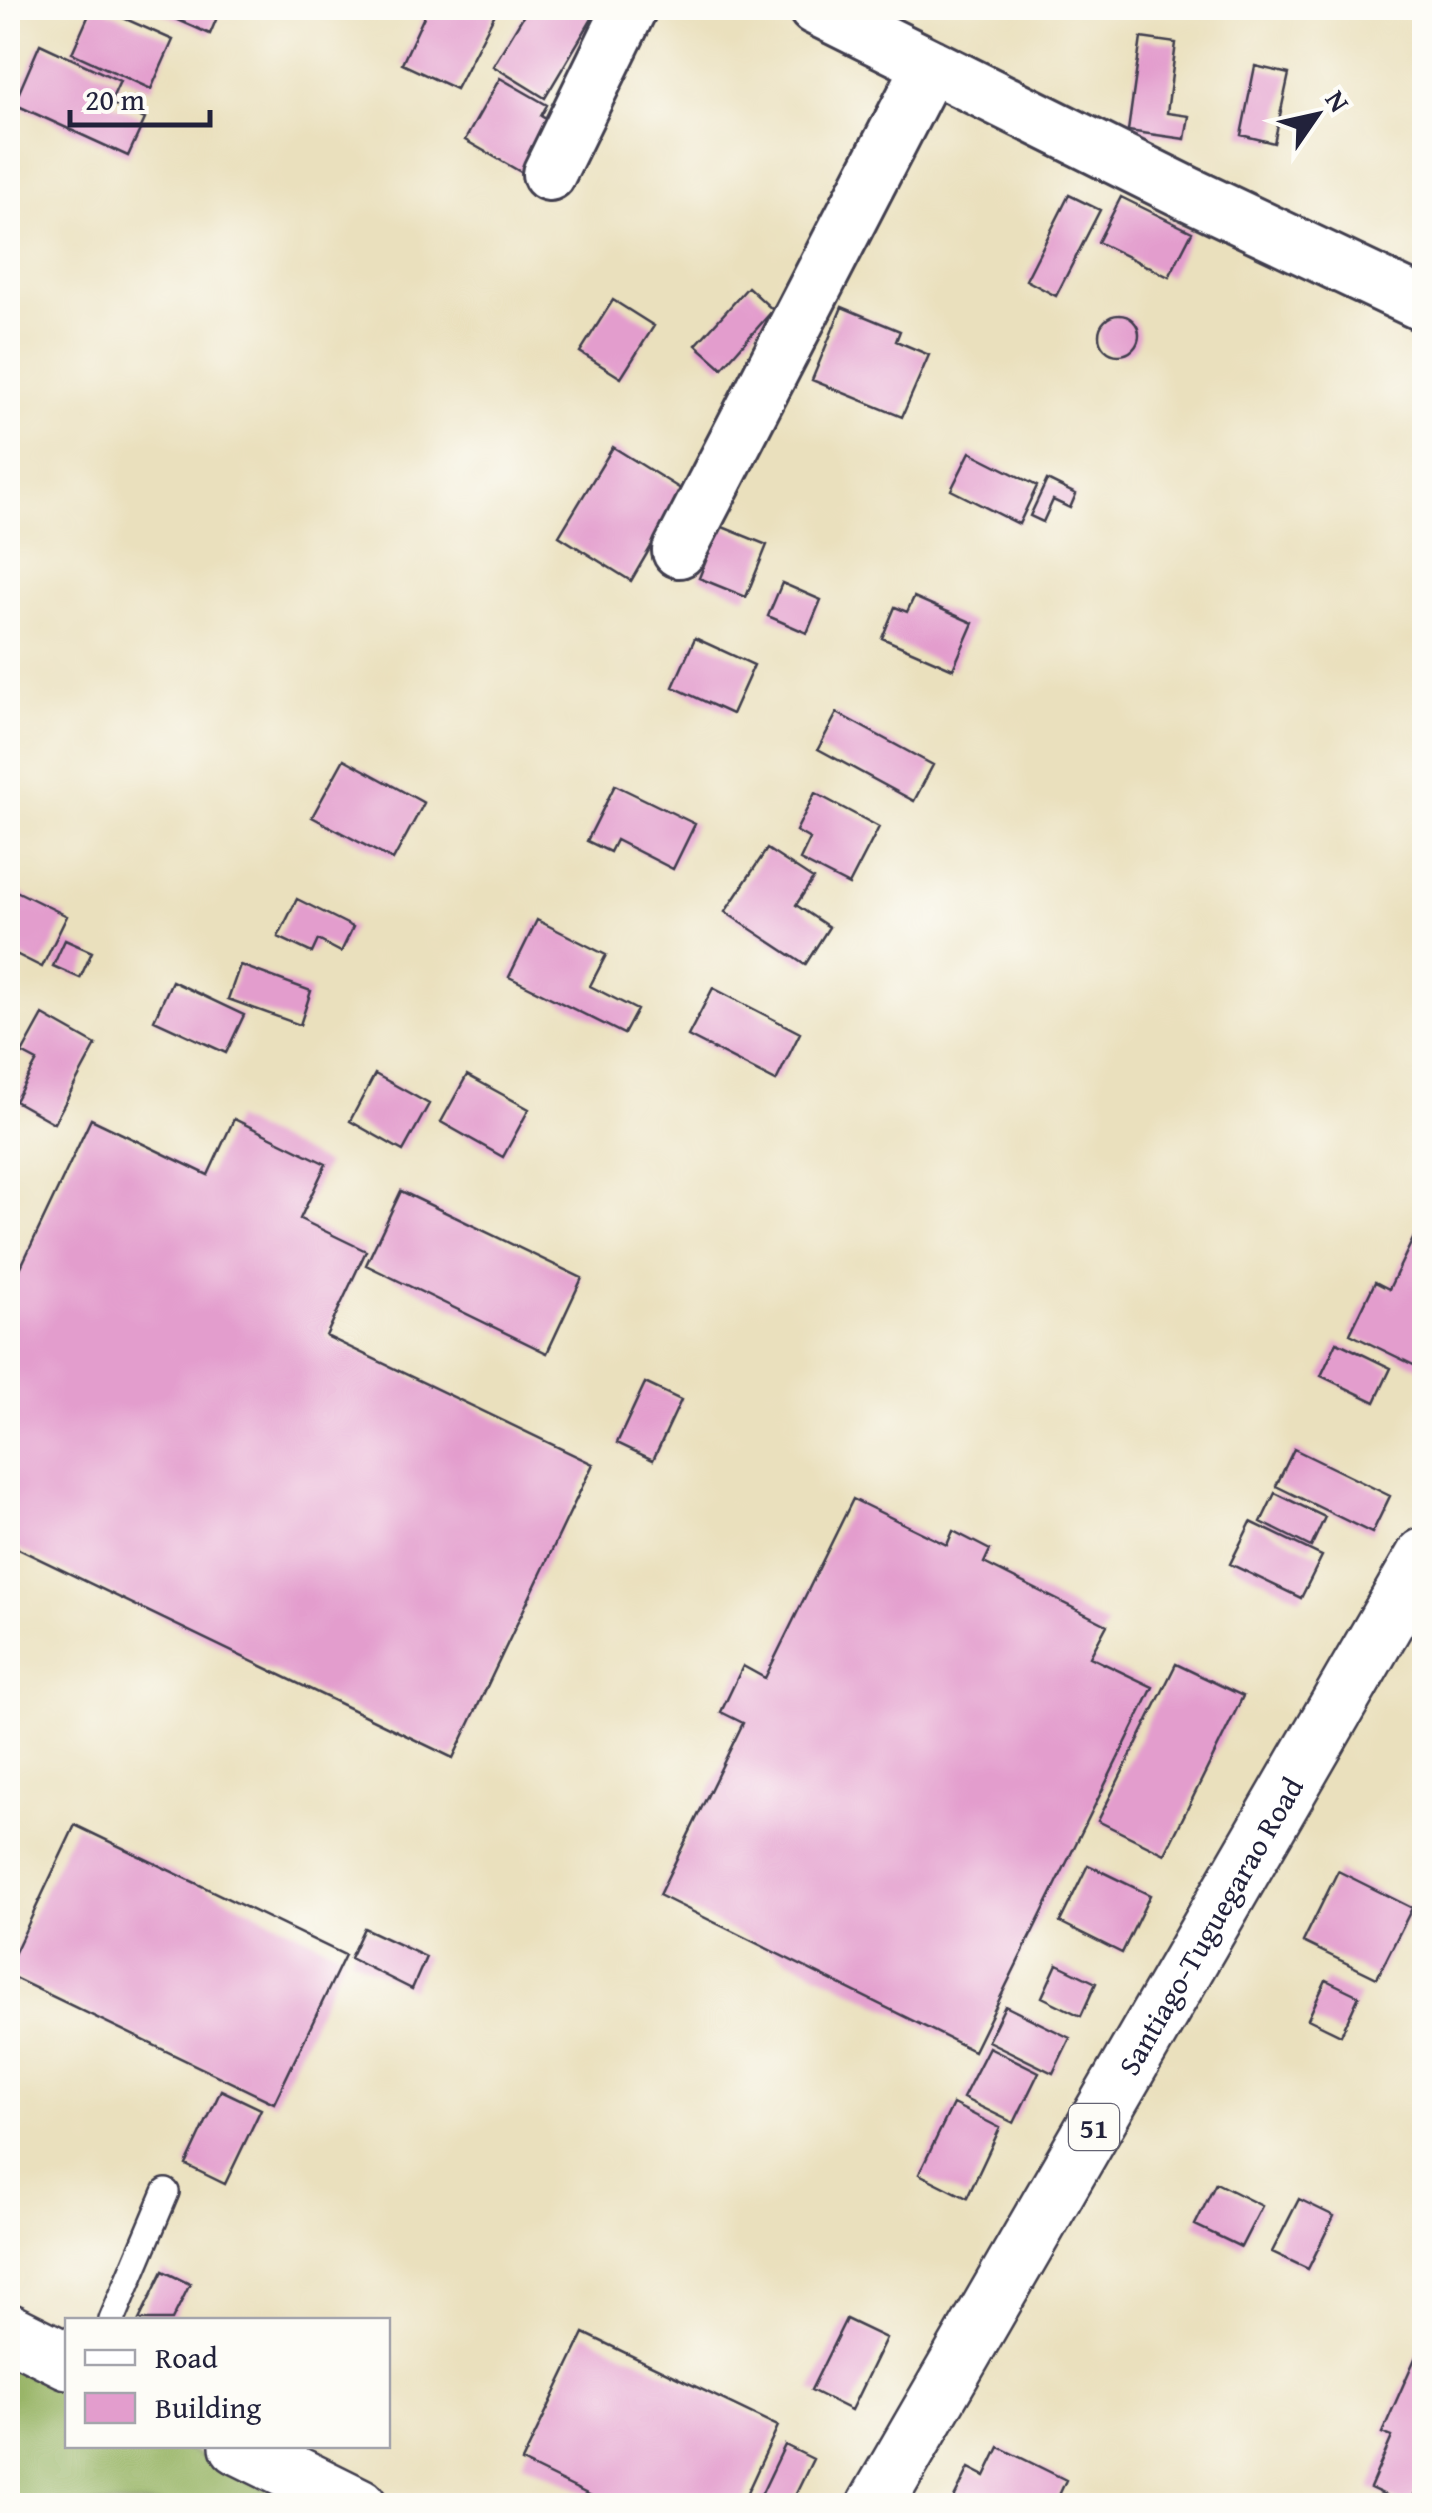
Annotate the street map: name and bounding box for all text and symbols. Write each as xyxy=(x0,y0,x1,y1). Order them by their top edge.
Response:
scale bar xyxy=(70,65,210,127)
north arrow xyxy=(1267,65,1367,165)
text: 20 m xyxy=(85,77,145,121)
text: N xyxy=(1316,82,1361,120)
street label: Santiago-Tuguegarao Road xyxy=(1107,1769,1314,2083)
road number: 51 xyxy=(1069,2104,1119,2150)
legend xyxy=(65,2318,390,2448)
text: Road xyxy=(155,2335,218,2379)
text: Building xyxy=(155,2385,261,2429)

